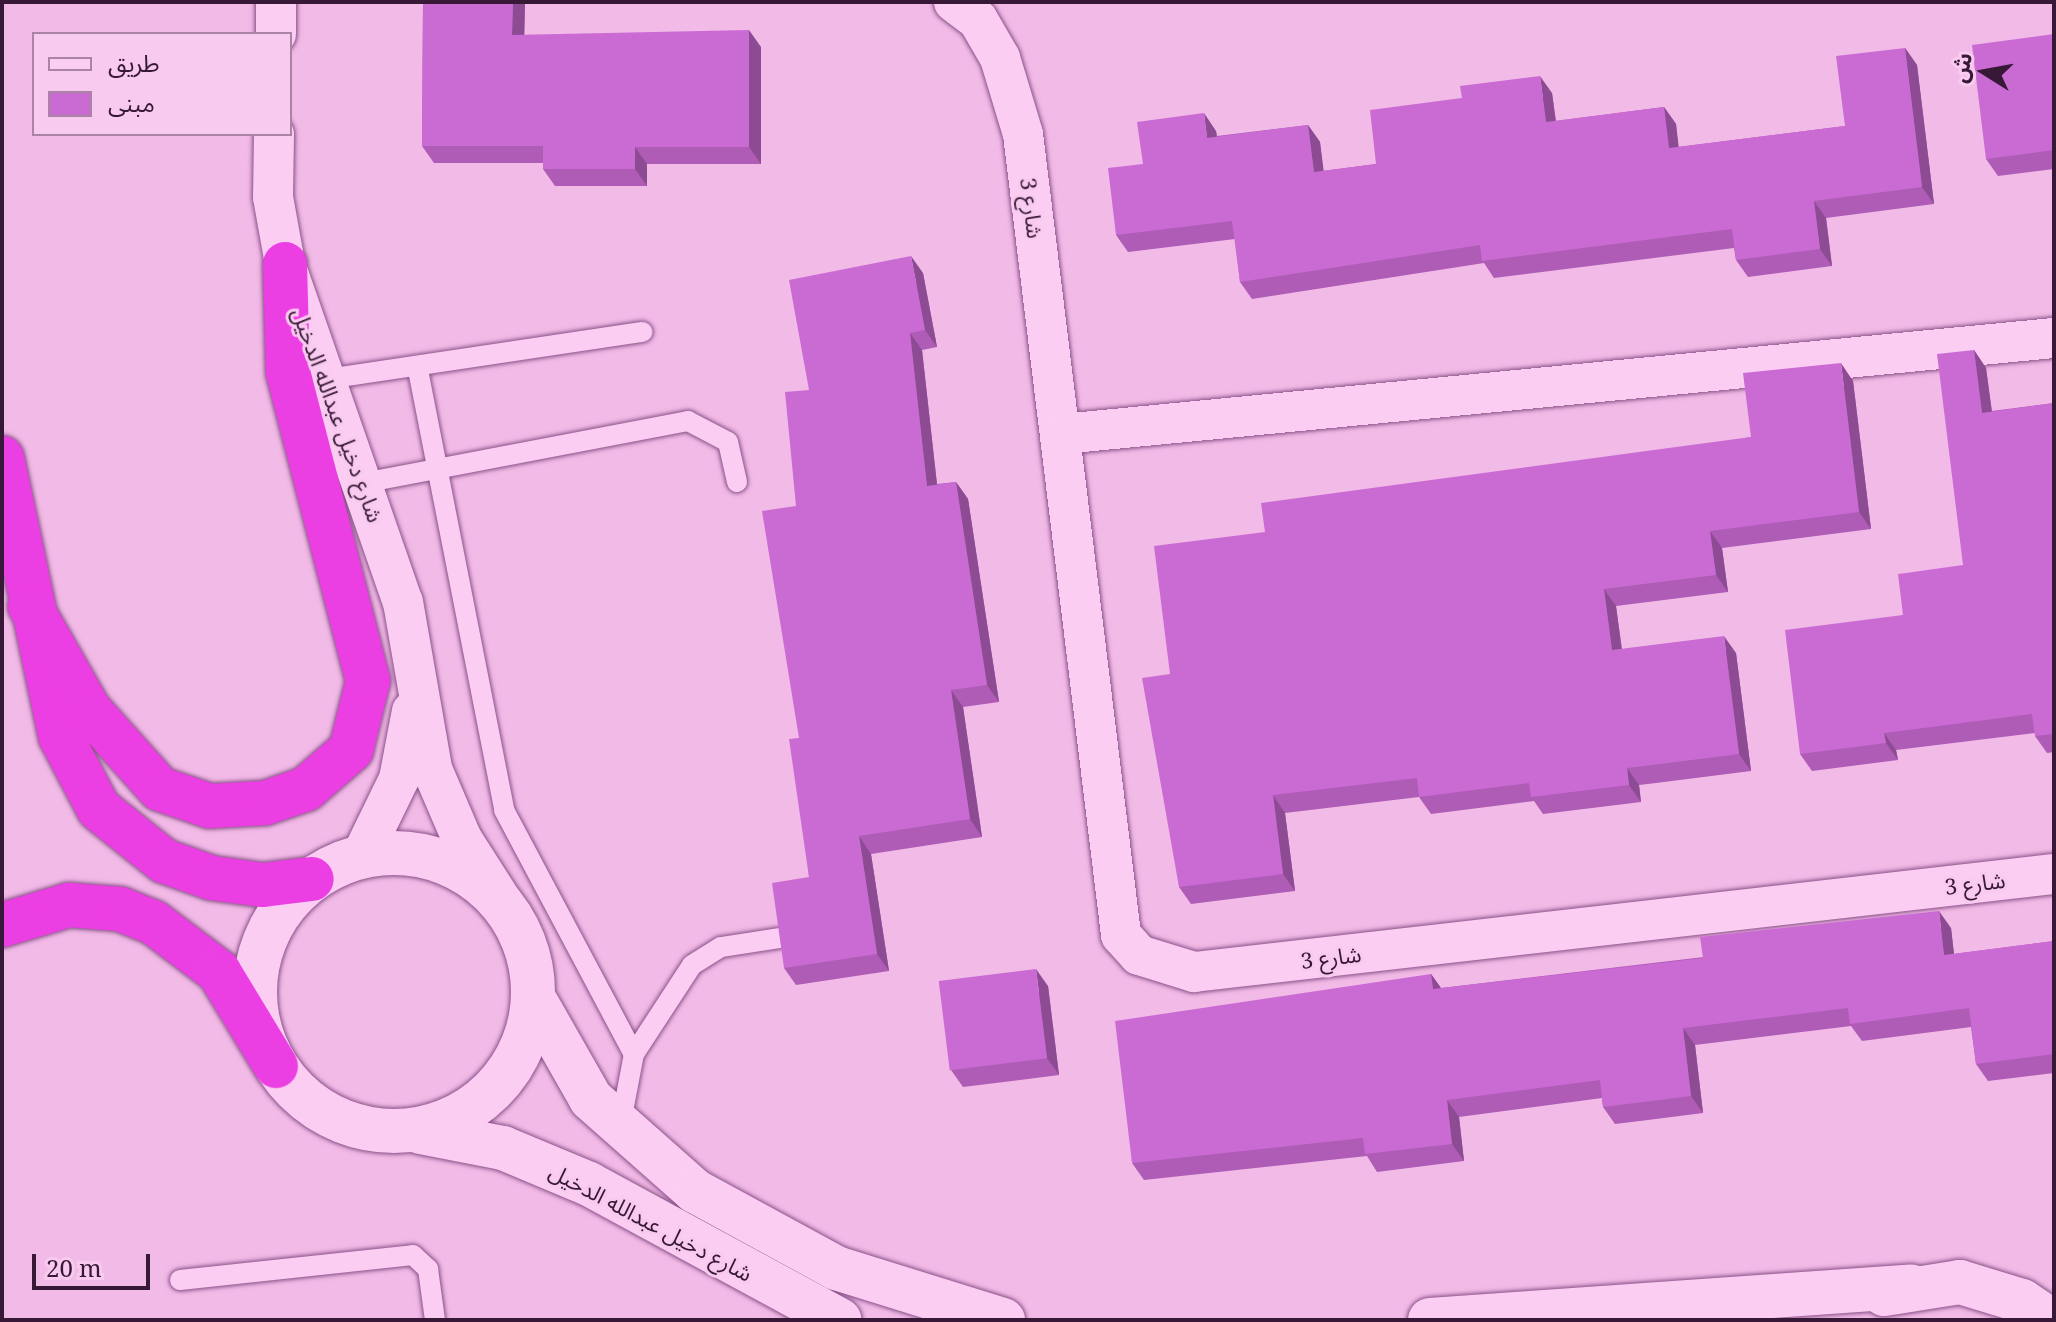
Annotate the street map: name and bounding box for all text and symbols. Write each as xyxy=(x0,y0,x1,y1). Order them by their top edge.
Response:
legend xyxy=(32,32,292,136)
north arrow xyxy=(1944,32,2024,112)
text: طريق xyxy=(108,46,160,79)
text: ش xyxy=(1943,50,1978,85)
text: مبنى xyxy=(108,86,155,119)
street label: شارع 3 xyxy=(1015,176,1049,240)
street label: شارع دخيل عبدالله الدخيل xyxy=(287,304,389,526)
street label: شارع 3 xyxy=(1943,866,2007,900)
street label: شارع 3 xyxy=(1299,940,1363,974)
street label: شارع دخيل عبدالله الدخيل xyxy=(545,1157,757,1287)
scale bar xyxy=(36,1238,154,1288)
text: 20 m xyxy=(46,1251,102,1284)

